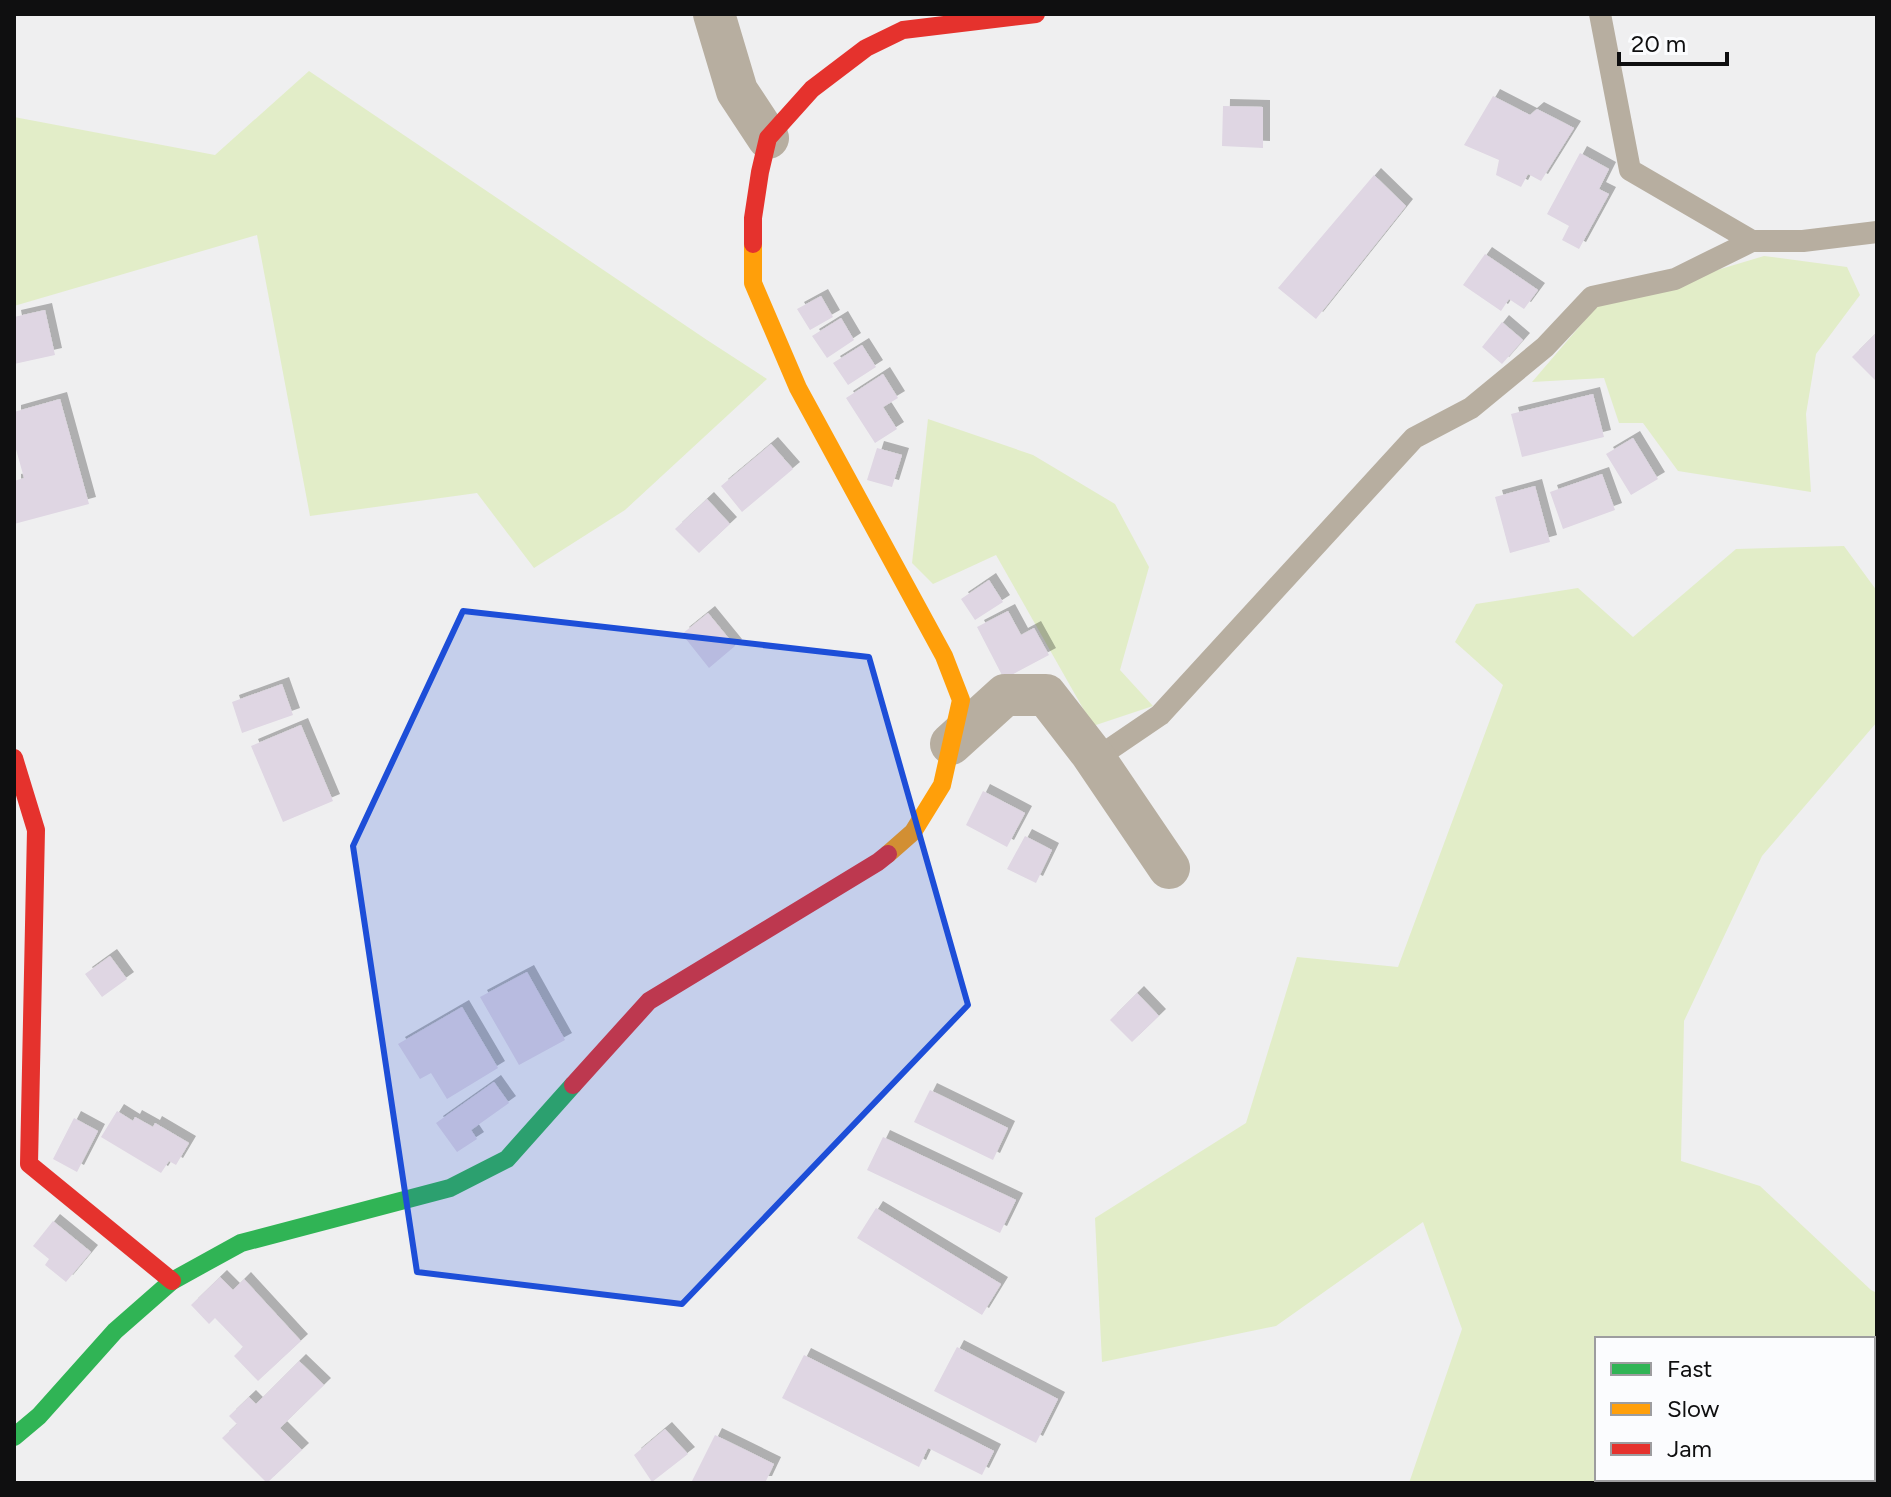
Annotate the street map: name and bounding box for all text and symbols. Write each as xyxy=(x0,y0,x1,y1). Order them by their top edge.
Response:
scale bar xyxy=(1619,16,1727,66)
text: 20 m xyxy=(1631,29,1686,58)
legend xyxy=(1595,1337,1875,1481)
text: Fast xyxy=(1667,1354,1712,1383)
text: Slow xyxy=(1667,1394,1720,1423)
text: Jam xyxy=(1667,1434,1712,1463)

